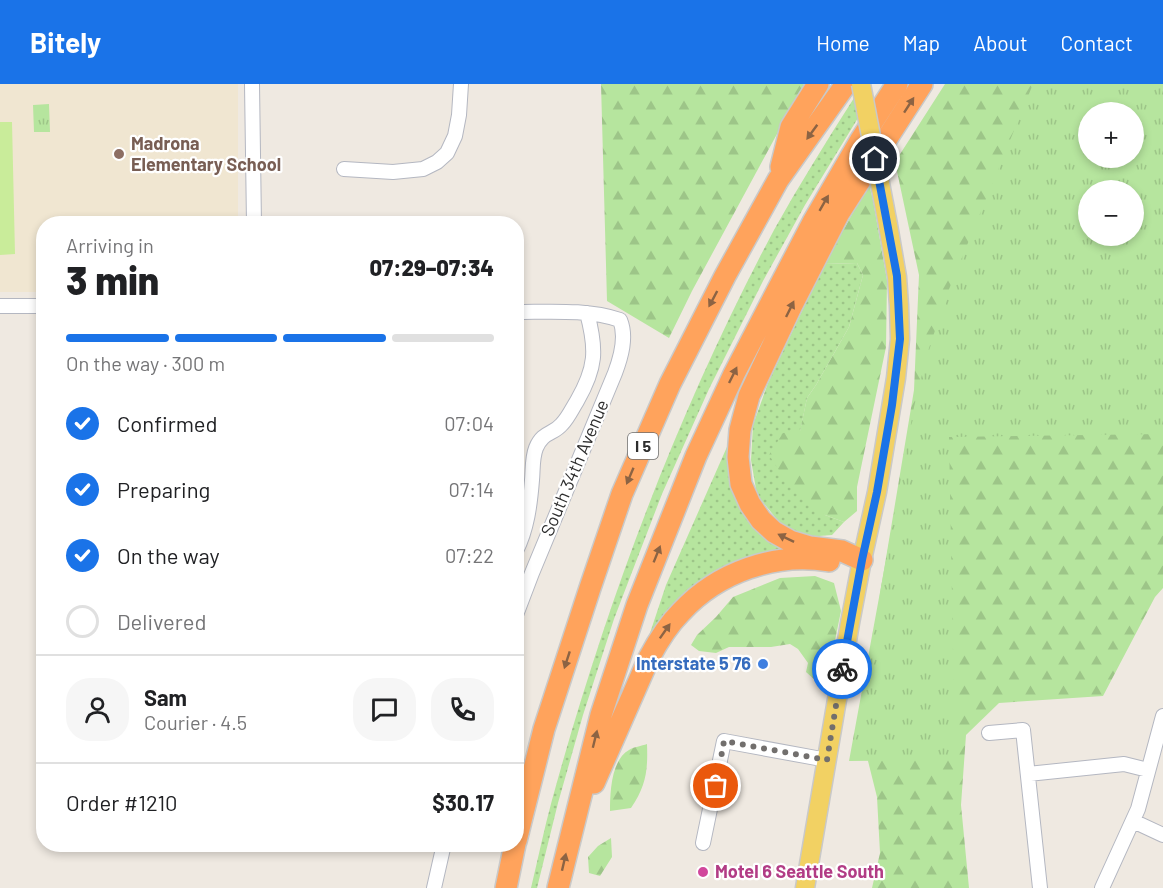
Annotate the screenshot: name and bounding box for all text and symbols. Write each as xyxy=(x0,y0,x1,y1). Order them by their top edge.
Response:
text: Bitely xyxy=(30,25,101,59)
text: Home xyxy=(816,30,870,55)
text: Map xyxy=(903,30,940,55)
text: About xyxy=(973,30,1028,55)
text: Contact xyxy=(1061,30,1133,55)
one-way arrow xyxy=(903,96,914,113)
map controls xyxy=(1078,102,1144,246)
button: + xyxy=(1078,102,1144,168)
one-way arrow xyxy=(806,123,818,139)
place label: Madrona Elementary School xyxy=(131,132,281,175)
pin xyxy=(849,133,900,184)
icon: home xyxy=(858,142,891,175)
marker: Madrona Elementary School xyxy=(112,147,126,161)
button: − xyxy=(1078,180,1144,246)
one-way arrow xyxy=(819,195,830,211)
text: Arriving in xyxy=(66,233,154,257)
text: 07:29–07:34 xyxy=(370,254,494,280)
text: 3 min xyxy=(66,256,159,303)
one-way arrow xyxy=(708,291,718,308)
one-way arrow xyxy=(785,301,794,318)
text: On the way · 300 m xyxy=(66,351,225,375)
one-way arrow xyxy=(729,367,738,384)
street label: South 34th Avenue xyxy=(535,396,613,539)
icon: check xyxy=(66,407,99,440)
text: Confirmed xyxy=(117,410,217,436)
text: 07:04 xyxy=(444,411,494,435)
road number: I 5 xyxy=(628,433,658,459)
one-way arrow xyxy=(625,467,635,485)
icon: check xyxy=(66,473,99,506)
text: Preparing xyxy=(117,476,210,502)
text: 07:14 xyxy=(448,477,494,501)
one-way arrow xyxy=(777,534,795,544)
icon: check xyxy=(66,539,99,572)
text: On the way xyxy=(117,542,220,568)
text: 07:22 xyxy=(445,543,494,567)
one-way arrow xyxy=(652,545,662,563)
text: Delivered xyxy=(117,608,206,634)
one-way arrow xyxy=(659,623,670,639)
courier xyxy=(812,639,872,699)
one-way arrow xyxy=(561,651,571,669)
place label: Interstate 5 76 xyxy=(636,652,751,674)
icon: bike xyxy=(826,653,859,686)
marker: Interstate 5 76 xyxy=(756,657,770,671)
button: person xyxy=(66,678,129,741)
button: chat xyxy=(353,678,416,741)
button: phone xyxy=(431,678,494,741)
text: Sam xyxy=(144,684,187,710)
text: Courier · 4.5 xyxy=(144,710,247,734)
one-way arrow xyxy=(590,730,600,748)
pin xyxy=(690,760,741,811)
icon: bag xyxy=(699,769,732,802)
text: Order #1210 xyxy=(66,789,178,815)
text: $30.17 xyxy=(432,789,494,815)
one-way arrow xyxy=(560,853,570,871)
place label: Motel 6 Seattle South xyxy=(715,860,884,882)
marker: Motel 6 Seattle South xyxy=(696,865,710,879)

